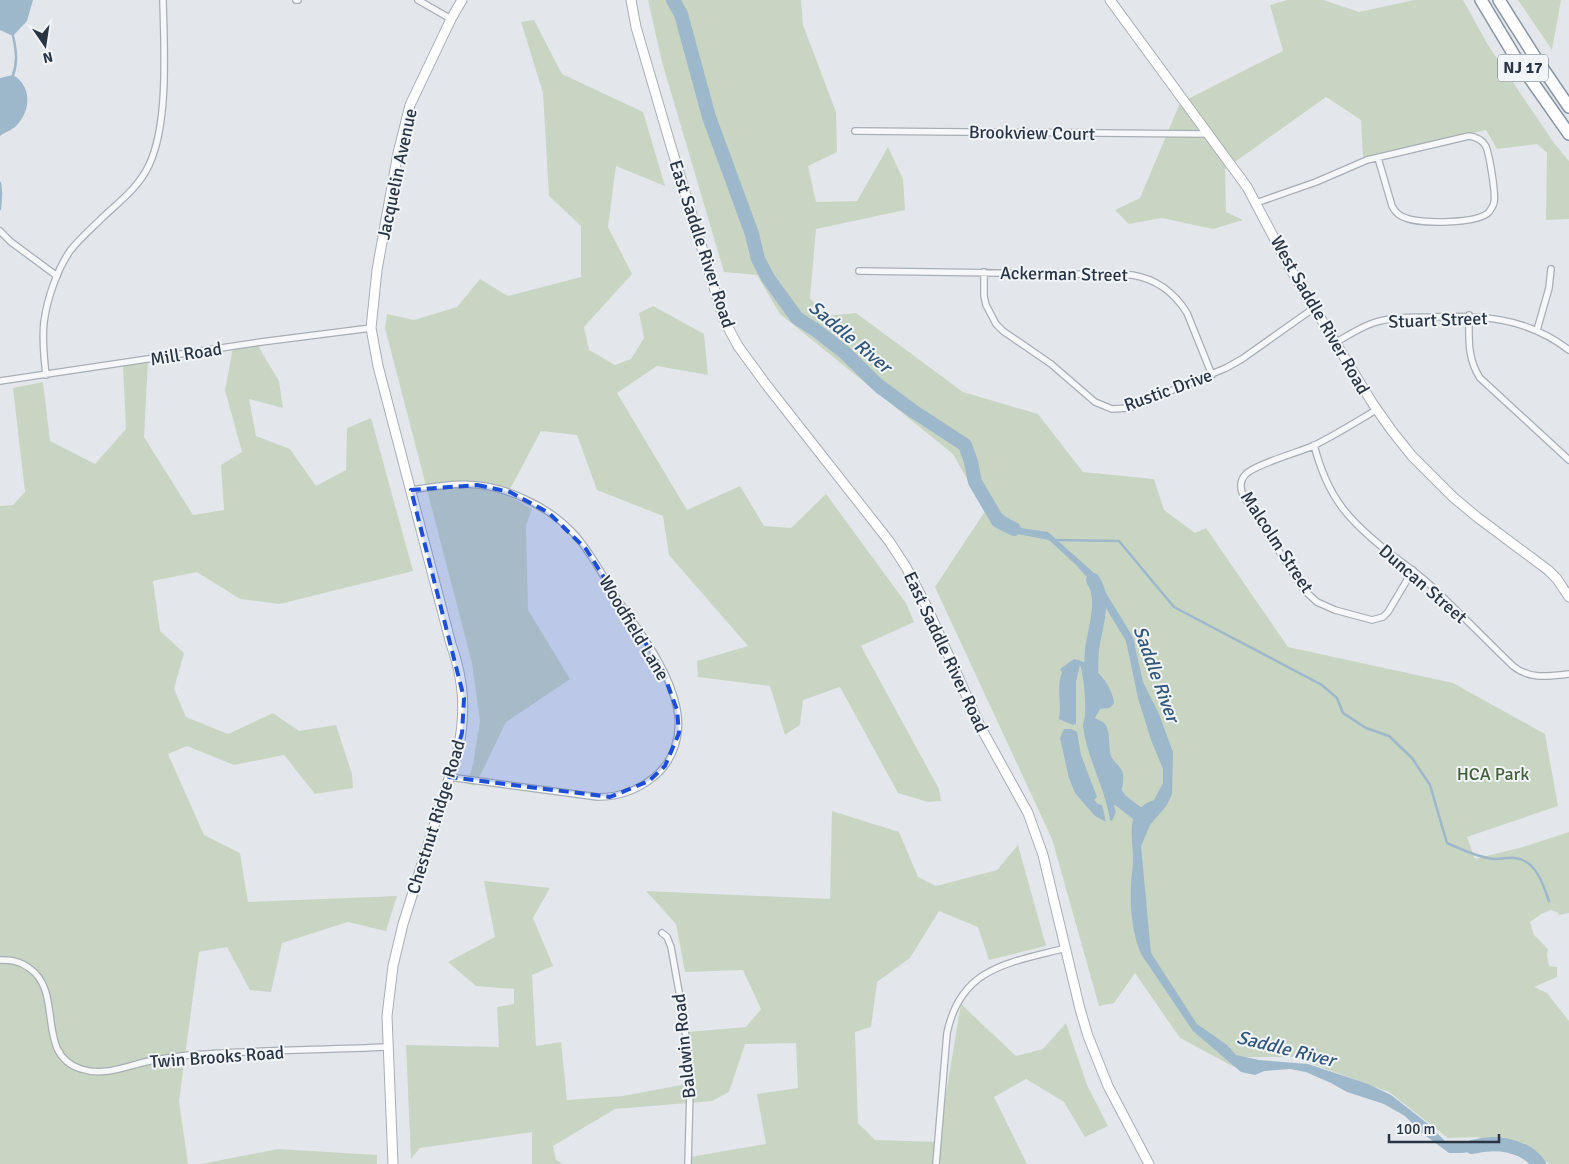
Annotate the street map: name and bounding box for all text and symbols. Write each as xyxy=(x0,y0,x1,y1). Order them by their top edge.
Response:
north arrow xyxy=(20,20,70,70)
text: N xyxy=(41,48,54,67)
road number: NJ 17 xyxy=(1498,54,1548,82)
street label: Jacquelin Avenue xyxy=(372,106,422,242)
street label: Brookview Court xyxy=(969,121,1095,145)
street label: East Saddle River Road xyxy=(664,157,740,331)
street label: West Saddle River Road xyxy=(1266,232,1374,398)
street label: Ackerman Street xyxy=(1000,262,1128,286)
water label: Saddle River xyxy=(804,295,899,380)
street label: Stuart Street xyxy=(1388,307,1488,333)
street label: Mill Road xyxy=(149,337,223,371)
street label: Rustic Drive xyxy=(1121,364,1215,416)
street label: Malcolm Street xyxy=(1236,487,1318,597)
street label: Duncan Street xyxy=(1374,540,1472,628)
street label: East Saddle River Road xyxy=(899,568,993,736)
street label: Woodfield Lane xyxy=(594,572,674,684)
water label: Saddle River xyxy=(1128,623,1186,728)
street label: Chestnut Ridge Road xyxy=(402,737,470,897)
park label: HCA Park xyxy=(1457,763,1529,785)
street label: Baldwin Road xyxy=(668,993,700,1099)
water label: Saddle River xyxy=(1234,1025,1341,1074)
street label: Twin Brooks Road xyxy=(149,1041,285,1073)
scale bar xyxy=(1389,1112,1499,1144)
text: 100 m xyxy=(1396,1120,1436,1138)

